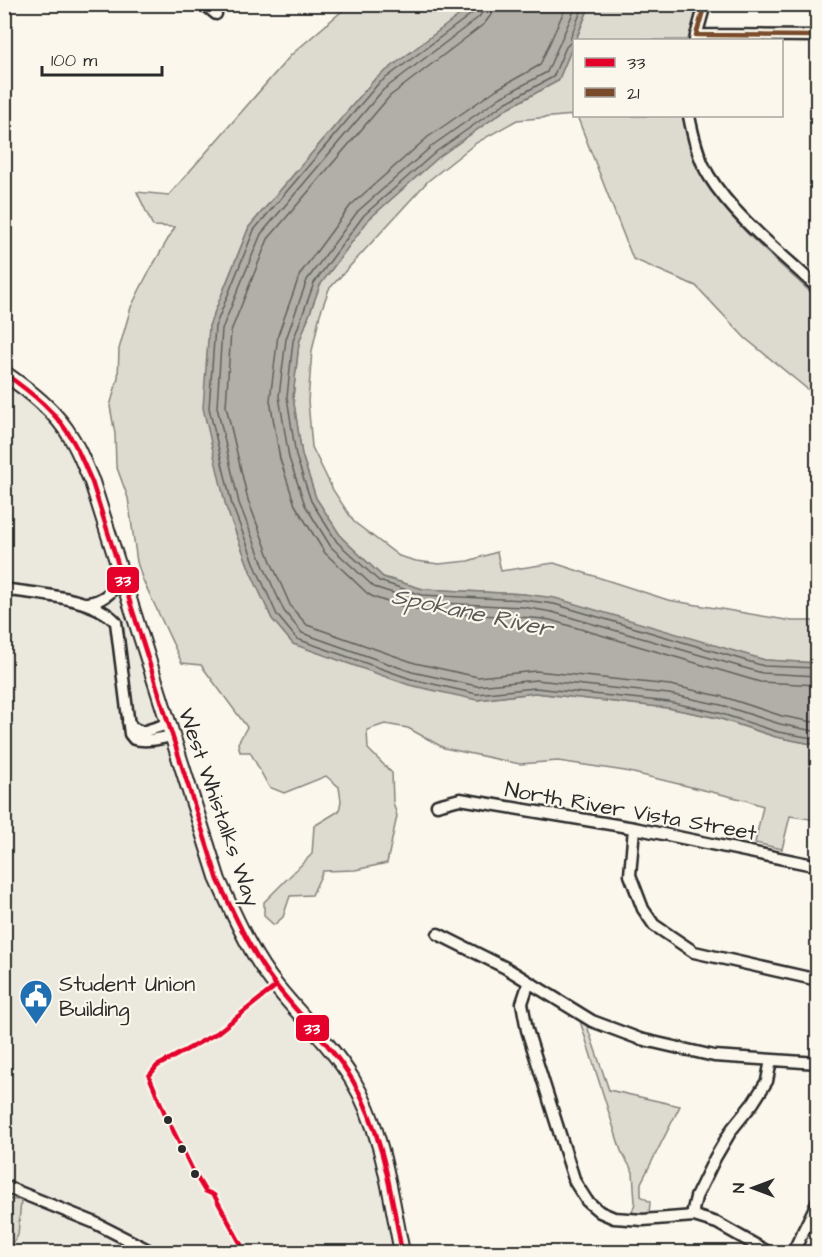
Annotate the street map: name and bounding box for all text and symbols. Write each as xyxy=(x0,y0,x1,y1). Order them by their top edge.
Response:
scale bar xyxy=(42,39,162,77)
legend xyxy=(573,39,783,117)
text: 100 m xyxy=(51,48,97,73)
text: 33 xyxy=(627,51,645,76)
text: 21 xyxy=(627,81,640,106)
line badge: 33 xyxy=(106,566,140,594)
text: 33 xyxy=(114,570,132,592)
water label: Spokane River xyxy=(388,579,558,647)
street label: West Whistalks Way xyxy=(169,704,267,911)
street label: North River Vista Street xyxy=(502,774,759,849)
place label: Student Union Building xyxy=(59,969,195,1026)
public building icon: Student Union Building xyxy=(18,978,54,1025)
line badge: 33 xyxy=(295,1014,330,1042)
text: 33 xyxy=(303,1018,321,1040)
unlabelled marker xyxy=(162,1114,174,1126)
unlabelled marker xyxy=(176,1143,188,1155)
north arrow xyxy=(723,1158,783,1218)
unlabelled marker xyxy=(189,1168,201,1180)
text: N xyxy=(728,1183,750,1193)

